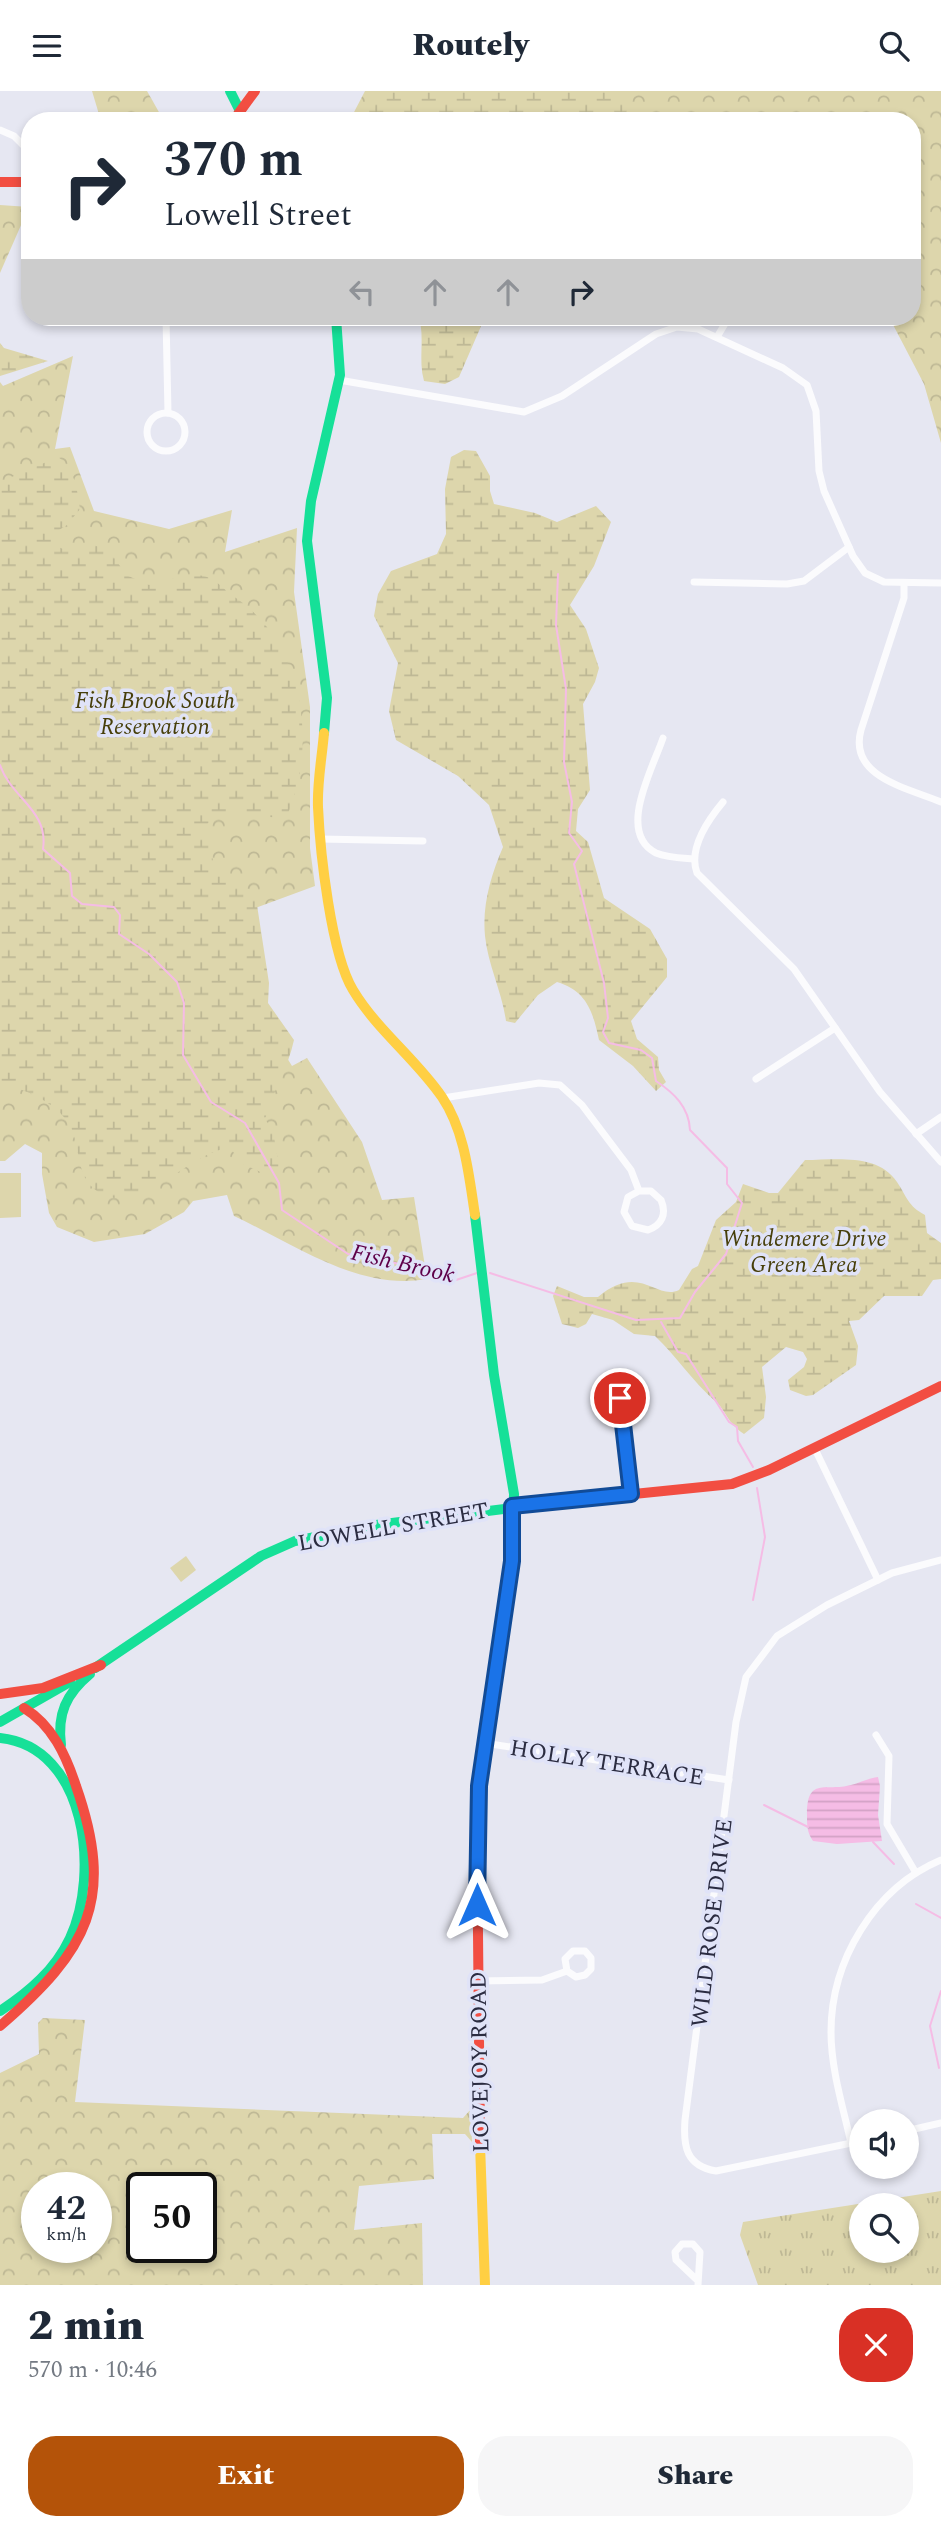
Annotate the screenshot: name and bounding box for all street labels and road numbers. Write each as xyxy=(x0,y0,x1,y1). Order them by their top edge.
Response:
street label: LOWELL STREET xyxy=(295,1493,491,1561)
street label: HOLLY TERRACE xyxy=(507,1731,706,1796)
street label: WILD ROSE DRIVE xyxy=(682,1817,743,2030)
street label: LOVEJOY ROAD xyxy=(461,1971,500,2153)

